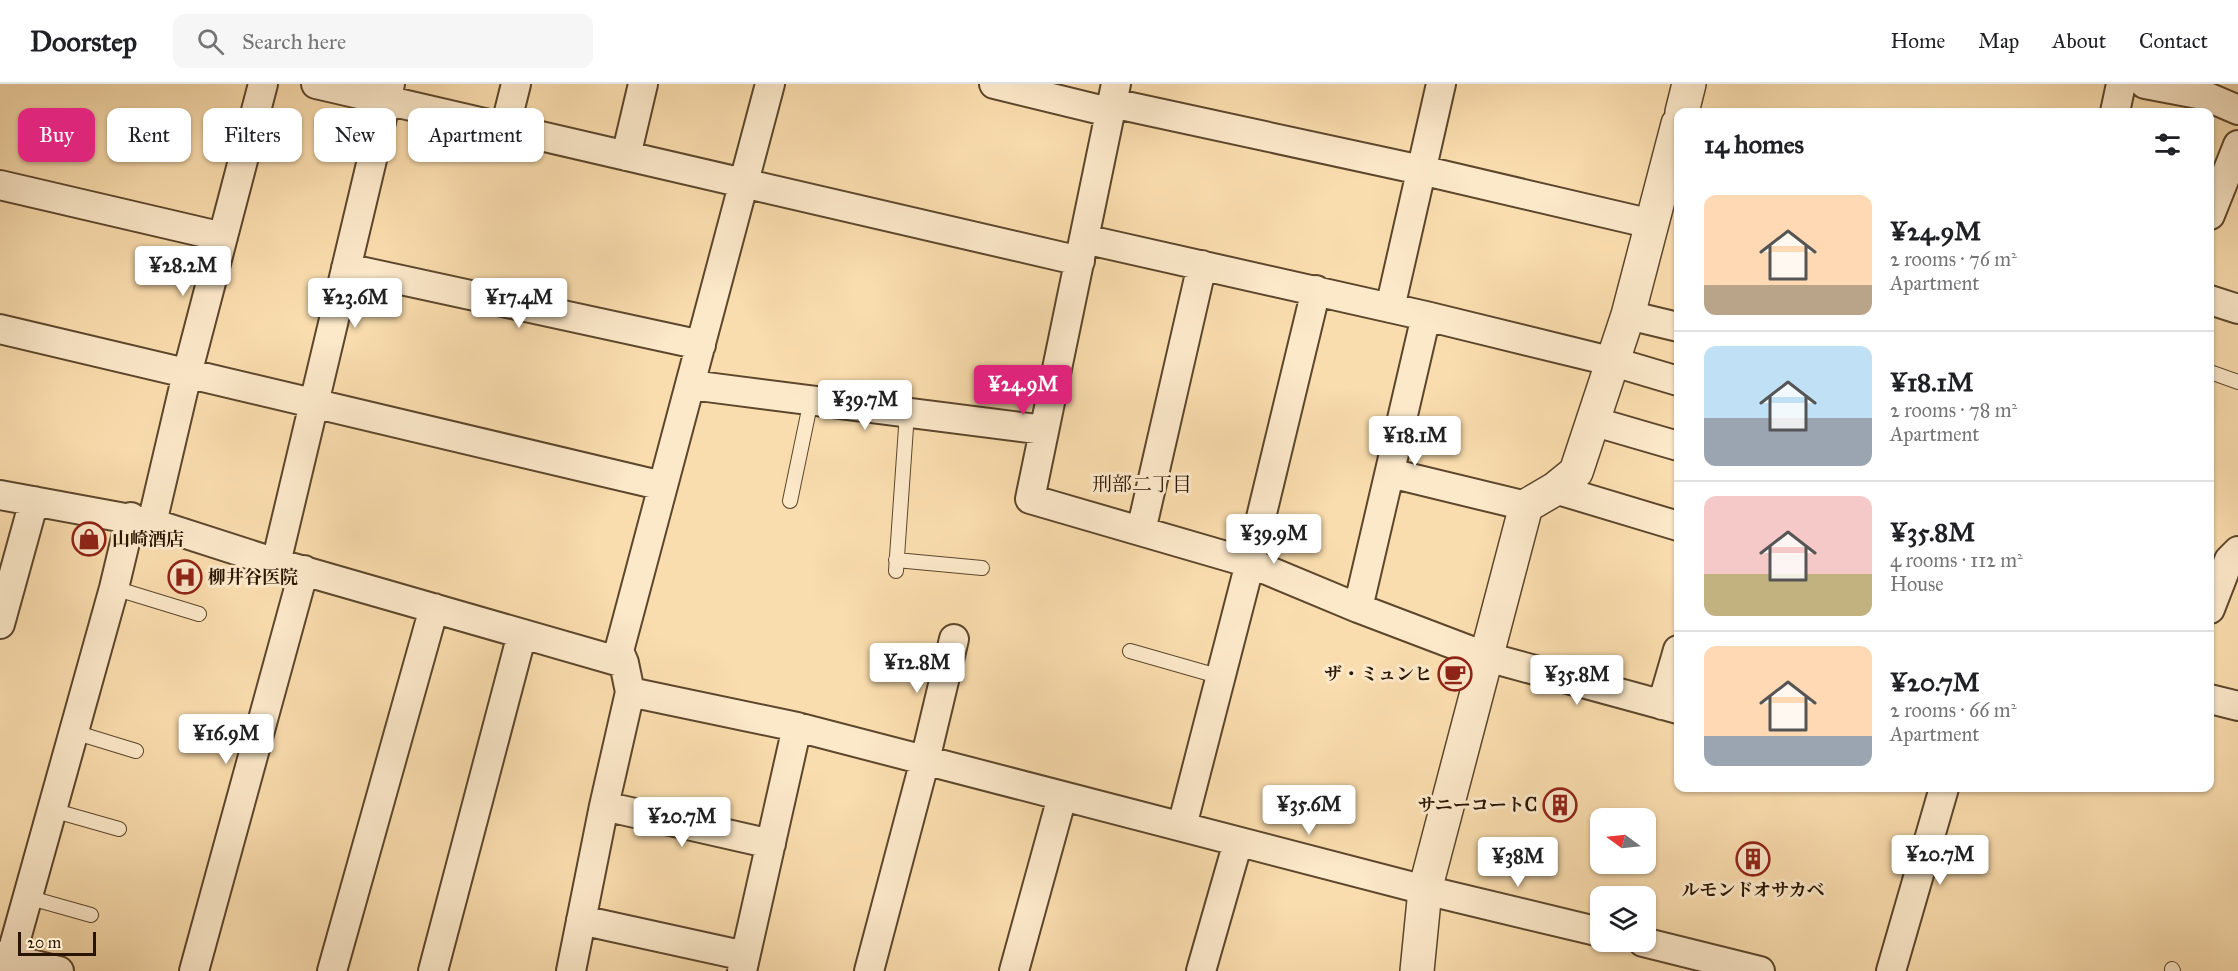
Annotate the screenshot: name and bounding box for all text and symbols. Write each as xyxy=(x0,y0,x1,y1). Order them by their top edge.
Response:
search box xyxy=(173,14,593,68)
text: Doorstep xyxy=(30,24,137,59)
icon: search xyxy=(194,25,227,58)
text: Search here xyxy=(242,28,346,55)
text: Home xyxy=(1890,28,1945,54)
text: Map xyxy=(1978,28,2019,54)
text: About xyxy=(2052,28,2106,54)
text: Contact xyxy=(2139,28,2208,54)
chip: Buy xyxy=(18,108,95,162)
chip: Rent xyxy=(107,108,191,162)
chip: Filters xyxy=(203,108,302,162)
chip: New xyxy=(314,108,396,162)
chip: Apartment xyxy=(408,108,544,162)
text: 14 homes xyxy=(1704,128,1804,160)
icon: filters xyxy=(2151,128,2184,161)
text: ¥24.9M xyxy=(1890,215,1981,247)
icon: home xyxy=(1752,219,1824,291)
pin: ¥28.2M xyxy=(134,246,232,297)
text: 2 rooms · 76 m² xyxy=(1890,247,2017,271)
text: ¥28.2M xyxy=(149,253,217,277)
text: Apartment xyxy=(1890,271,1979,295)
pin: ¥23.6M xyxy=(306,278,404,329)
pin: ¥17.4M xyxy=(470,278,568,329)
text: ¥23.6M xyxy=(322,285,388,309)
text: ¥17.4M xyxy=(485,285,553,309)
pin: ¥24.9M xyxy=(974,365,1072,416)
text: ¥18.1M xyxy=(1890,366,1974,398)
icon: home xyxy=(1752,370,1824,442)
text: ¥24.9M xyxy=(988,372,1058,396)
pin: ¥39.7M xyxy=(816,380,914,431)
text: ¥39.7M xyxy=(832,387,898,411)
text: 2 rooms · 78 m² xyxy=(1890,398,2017,422)
pin: ¥18.1M xyxy=(1366,416,1464,467)
text: Apartment xyxy=(1890,422,1979,446)
text: ¥18.1M xyxy=(1383,423,1447,447)
district label: 刑部二丁目 xyxy=(1092,472,1192,496)
pin: ¥39.9M xyxy=(1225,514,1323,565)
text: ¥35.8M xyxy=(1890,516,1975,548)
icon: home xyxy=(1752,520,1824,592)
shop icon: 山崎酒店 xyxy=(71,521,107,557)
text: ¥39.9M xyxy=(1240,521,1308,545)
place label: 山崎酒店 xyxy=(112,528,184,550)
text: 4 rooms · 112 m² xyxy=(1890,548,2023,572)
hospital icon: 柳井谷医院 xyxy=(167,559,203,595)
place label: 柳井谷医院 xyxy=(208,566,298,588)
text: House xyxy=(1890,572,1944,596)
pin: ¥12.8M xyxy=(868,643,966,694)
text: ¥12.8M xyxy=(884,650,950,674)
pin: ¥35.8M xyxy=(1528,655,1626,706)
cafe icon: ザ・ミュンヒ xyxy=(1437,656,1473,692)
text: ¥35.8M xyxy=(1544,662,1610,686)
place label: ザ・ミュンヒ xyxy=(1324,663,1432,685)
text: ¥20.7M xyxy=(1890,666,1980,698)
icon: home xyxy=(1752,670,1824,742)
text: 2 rooms · 66 m² xyxy=(1890,698,2016,722)
pin: ¥16.9M xyxy=(177,714,275,765)
text: ¥16.9M xyxy=(193,721,259,745)
text: Apartment xyxy=(1890,722,1979,746)
pin: ¥35.6M xyxy=(1260,785,1358,836)
building icon: サニーコートC xyxy=(1542,787,1578,823)
text: ¥35.6M xyxy=(1277,792,1341,816)
place label: サニーコートC xyxy=(1417,794,1537,816)
pin: ¥20.7M xyxy=(633,797,731,848)
text: ¥20.7M xyxy=(648,804,716,828)
north arrow xyxy=(1590,808,1656,874)
map controls xyxy=(1590,808,1656,952)
pin: ¥20.7M xyxy=(1891,835,1989,886)
pin: ¥38M xyxy=(1482,837,1554,888)
building icon: ルモンドオサカベ xyxy=(1735,841,1771,877)
text: ¥20.7M xyxy=(1906,842,1974,866)
text: ¥38M xyxy=(1492,844,1544,868)
place label: ルモンドオサカベ xyxy=(1681,879,1825,901)
button: layers xyxy=(1590,886,1656,952)
scale bar xyxy=(18,929,96,956)
text: 20 m xyxy=(27,933,61,952)

